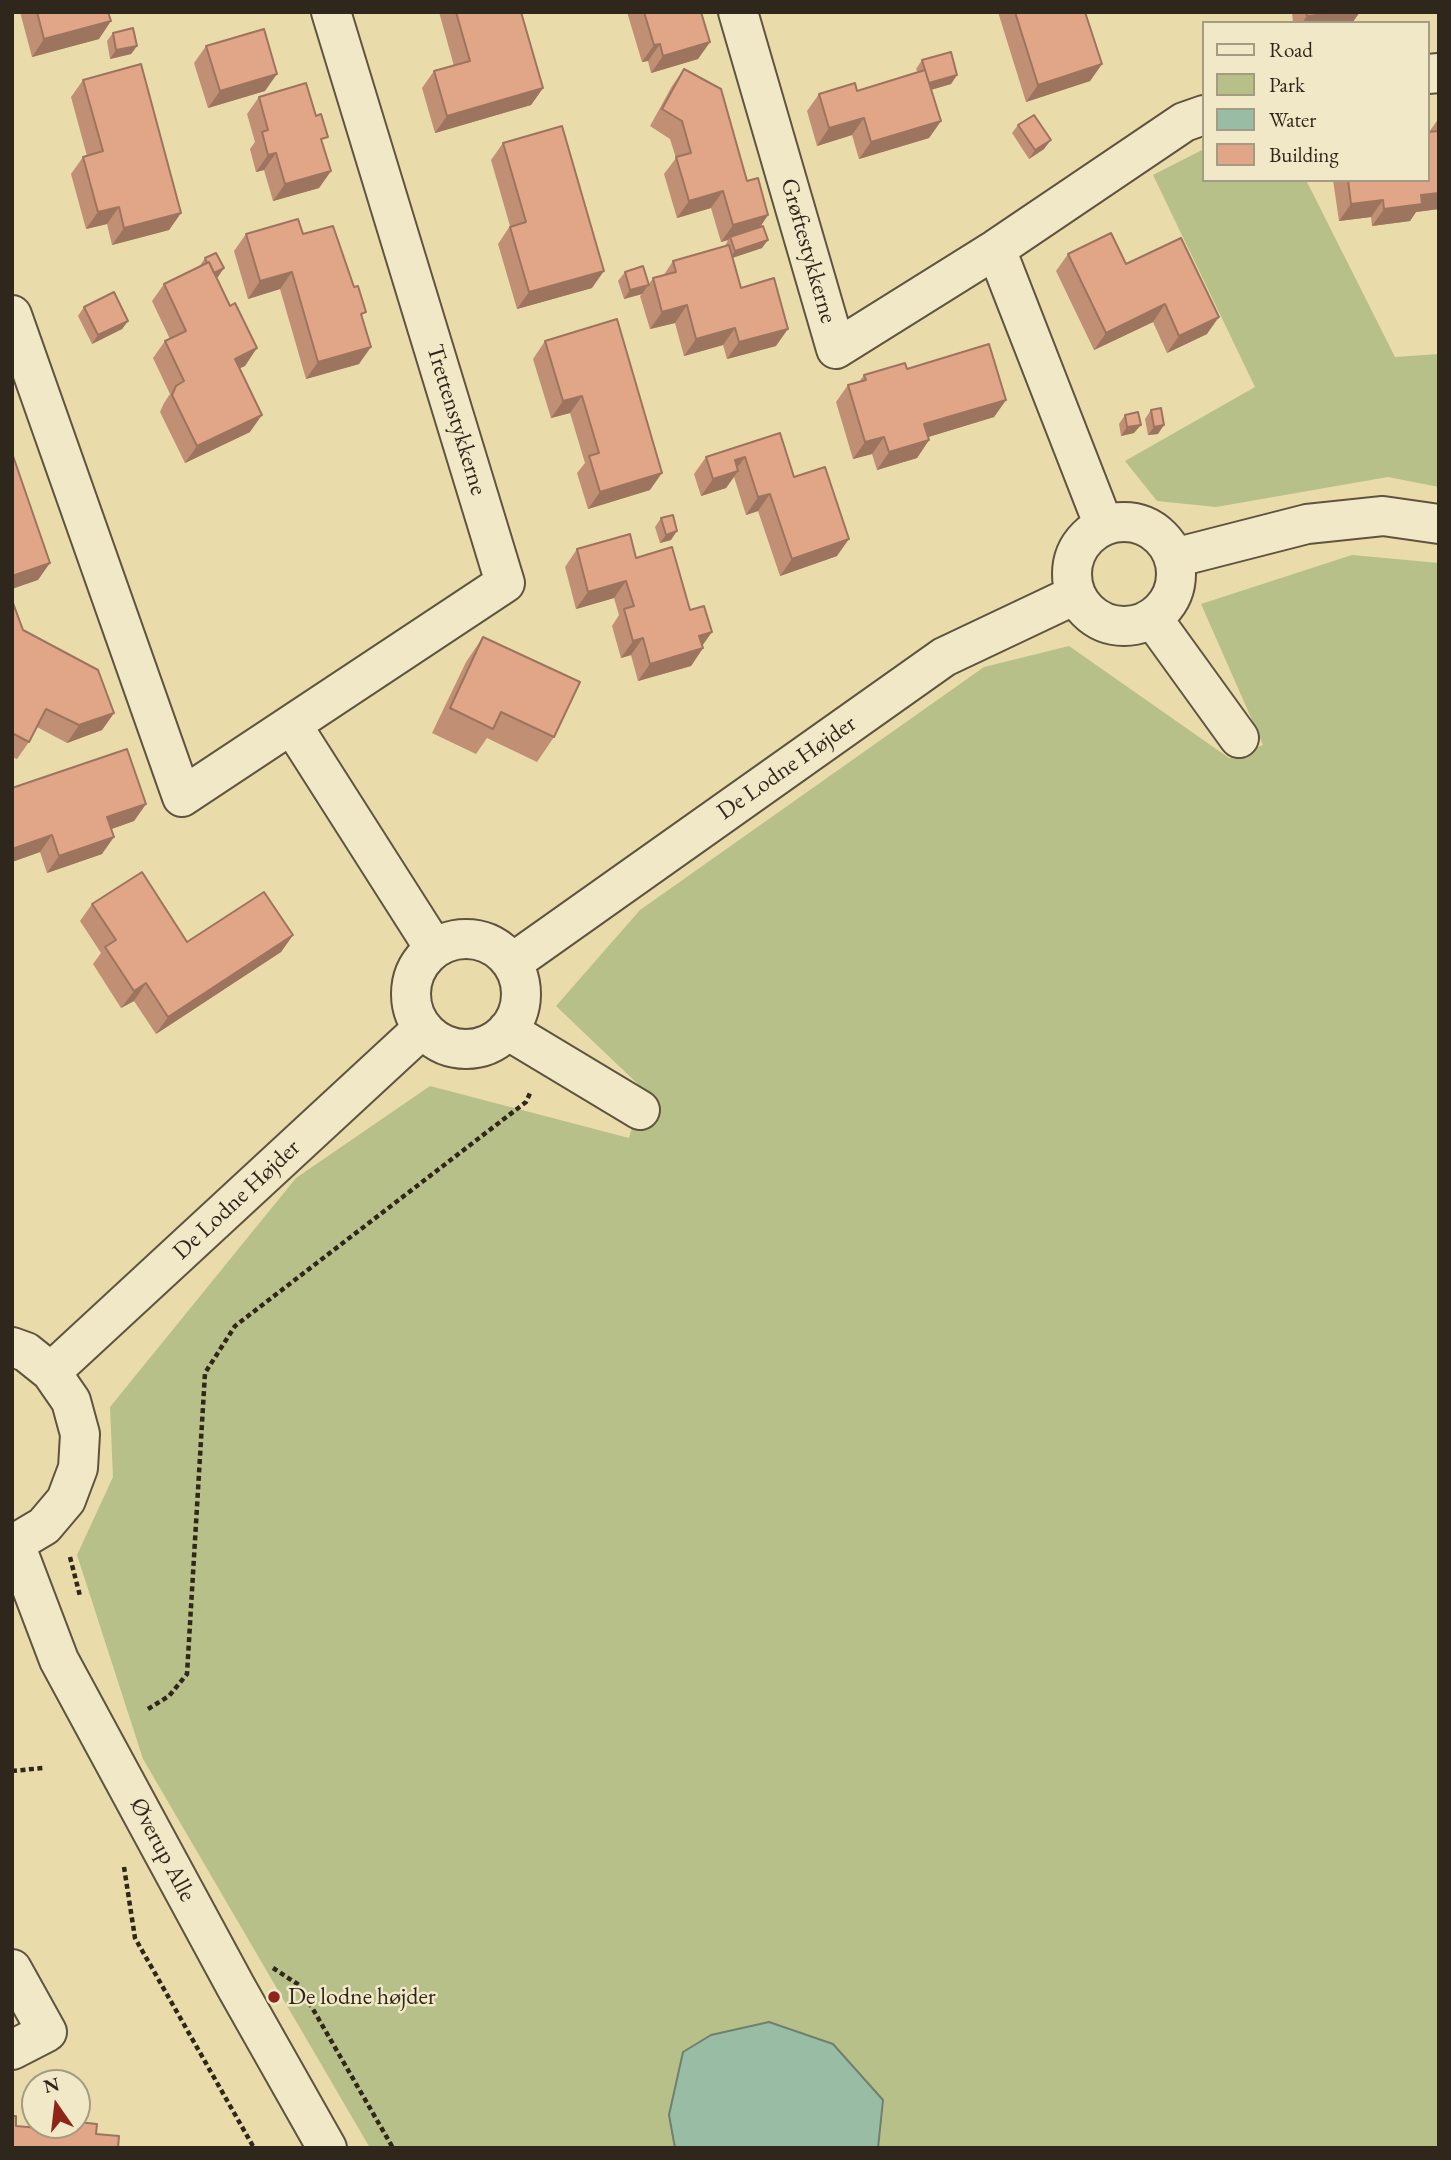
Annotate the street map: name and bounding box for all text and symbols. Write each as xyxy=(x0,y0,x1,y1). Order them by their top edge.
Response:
legend xyxy=(1202,21,1430,182)
text: Road xyxy=(1269,36,1313,63)
text: Park xyxy=(1269,71,1305,98)
text: Water xyxy=(1269,106,1316,133)
text: Building xyxy=(1269,141,1339,168)
street label: Grøftestykkerne xyxy=(774,175,842,327)
street label: Trettenstykkerne xyxy=(419,341,493,499)
street label: De Lodne Højder xyxy=(712,709,862,827)
street label: De Lodne Højder xyxy=(168,1134,306,1266)
street label: Øverup Alle xyxy=(123,1793,201,1907)
place label: De lodne højder xyxy=(288,1983,436,2011)
marker: De lodne højder xyxy=(266,1989,282,2005)
north arrow xyxy=(21,2069,91,2139)
text: N xyxy=(41,2071,62,2099)

